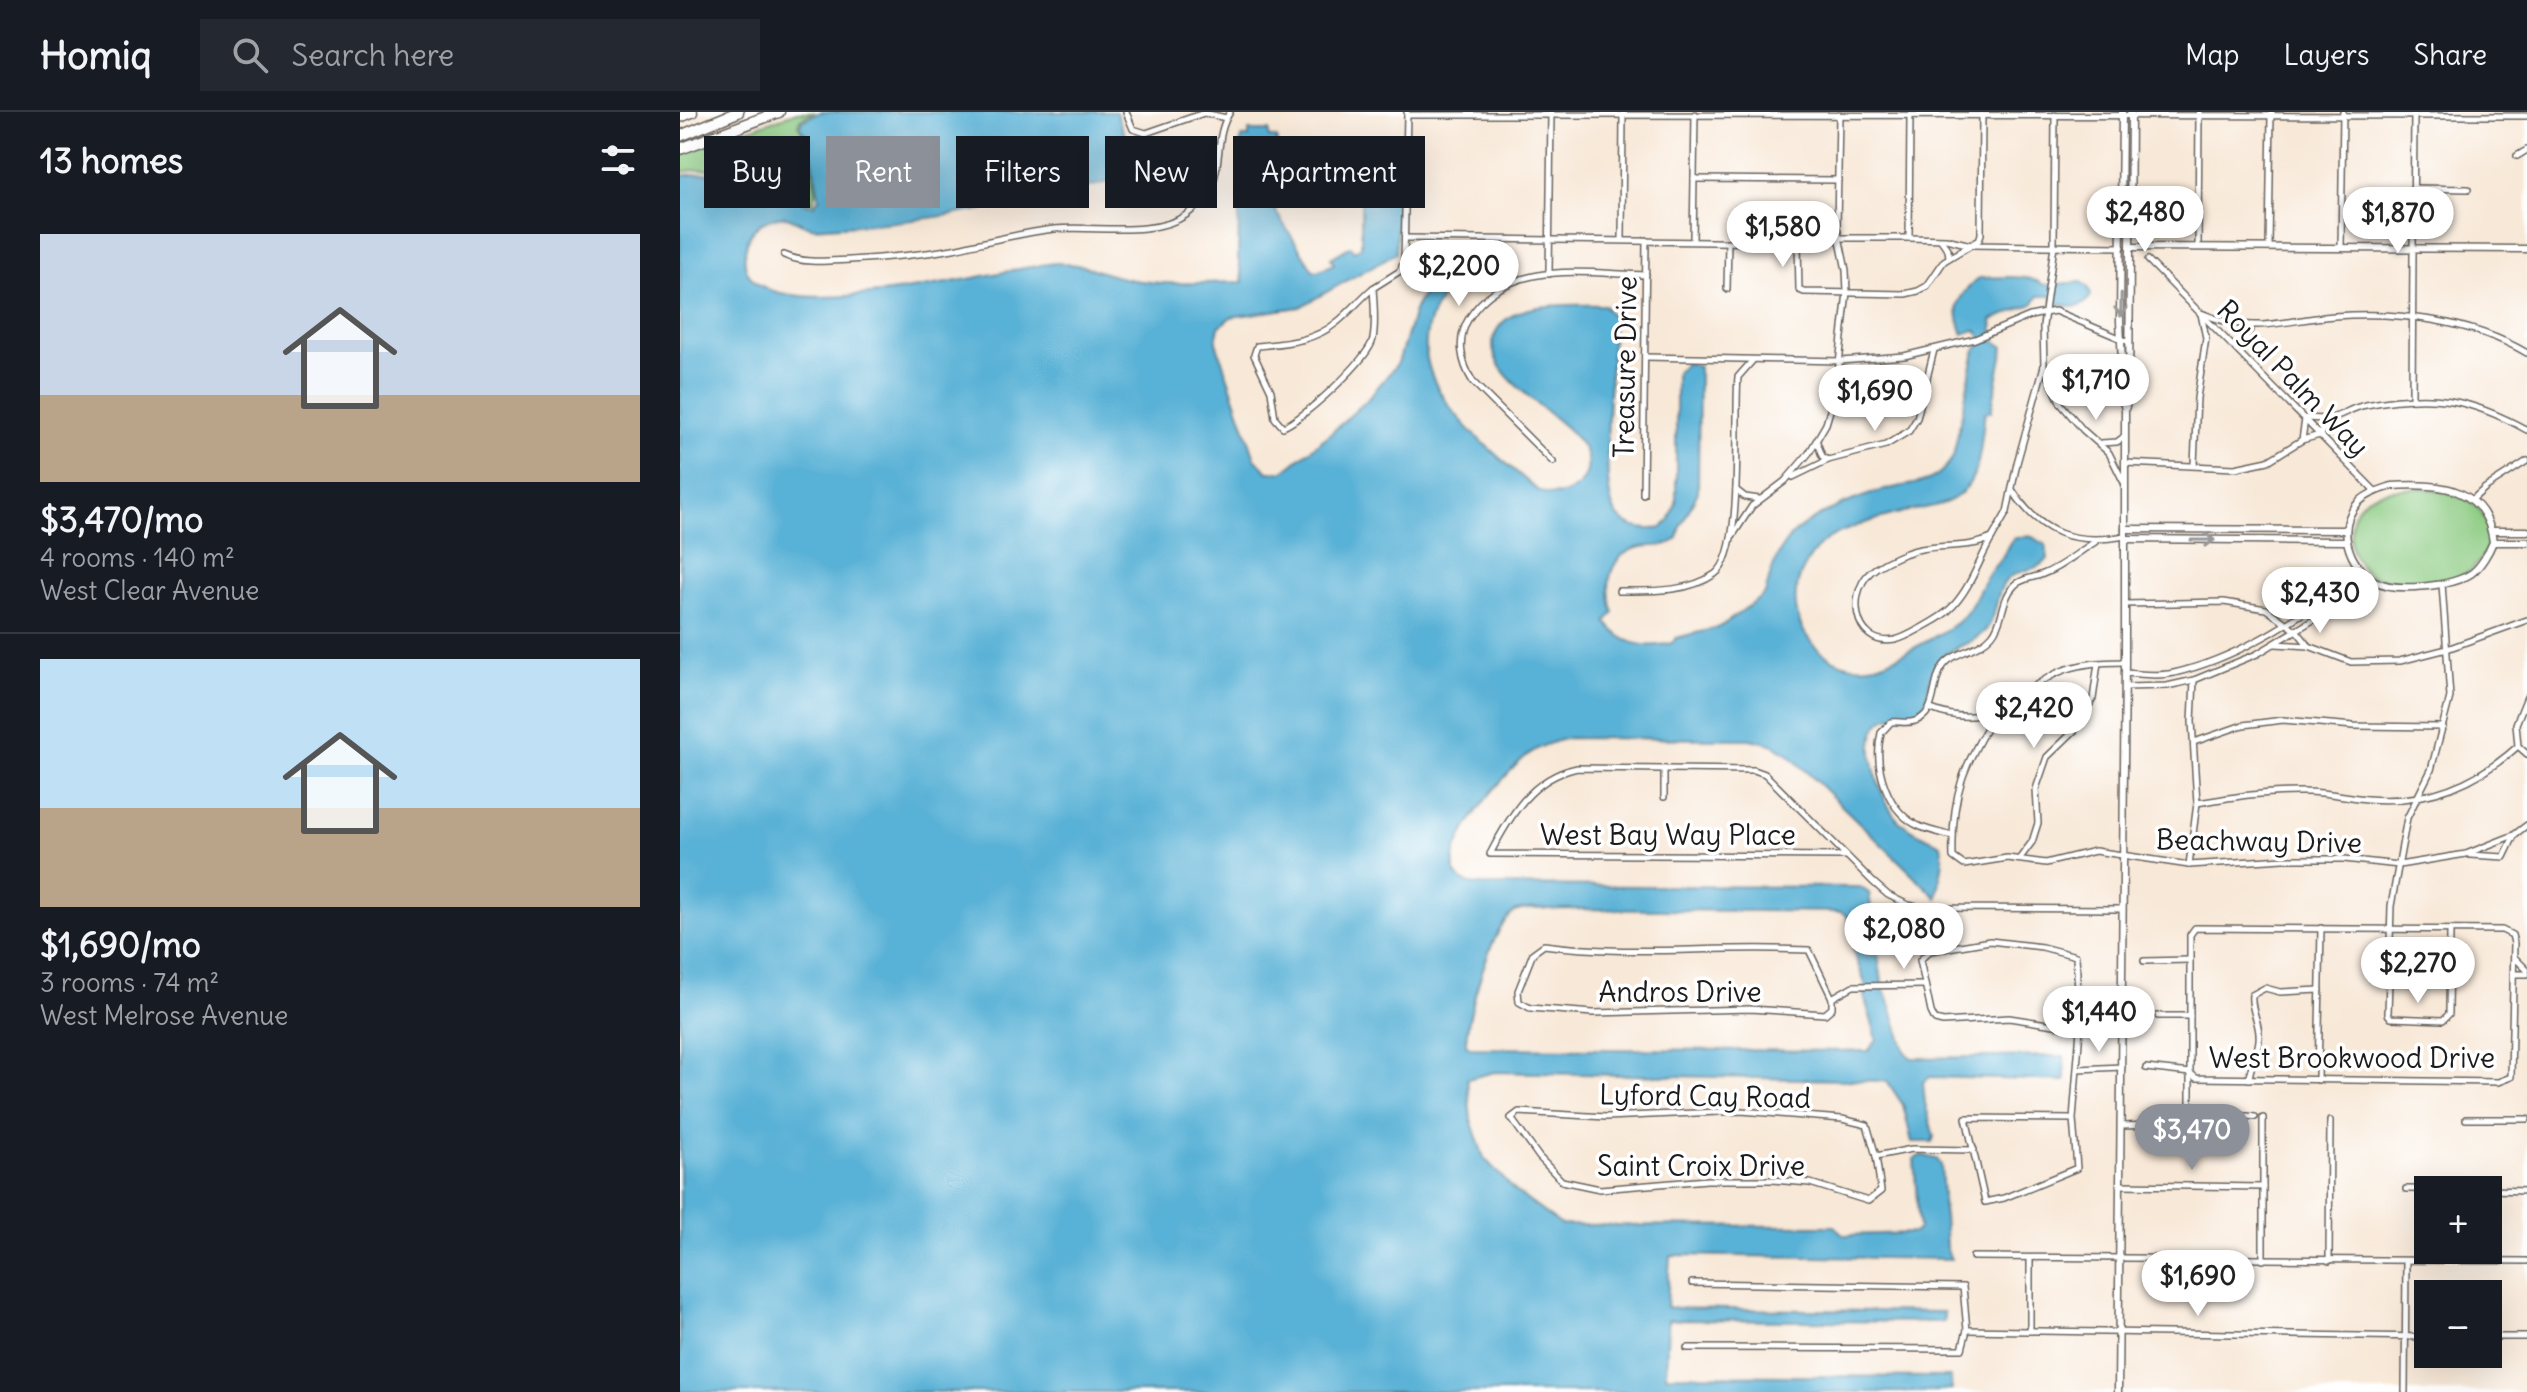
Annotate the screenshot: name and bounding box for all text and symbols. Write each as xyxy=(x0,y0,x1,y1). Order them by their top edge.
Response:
search box xyxy=(200,19,760,91)
text: Homiq xyxy=(40,32,152,79)
icon: search xyxy=(228,33,272,77)
text: Search here xyxy=(292,36,454,74)
text: Map xyxy=(2185,37,2240,73)
text: Layers xyxy=(2284,37,2370,73)
text: Share xyxy=(2414,37,2487,73)
chip: Buy xyxy=(704,136,810,208)
chip: Rent xyxy=(826,136,940,208)
chip: Filters xyxy=(956,136,1089,208)
chip: New xyxy=(1105,136,1217,208)
chip: Apartment xyxy=(1233,136,1425,208)
icon: filters xyxy=(596,138,640,182)
text: 13 homes xyxy=(40,139,183,182)
pin: $2,480 xyxy=(2080,186,2210,254)
pin: $1,870 xyxy=(2333,187,2463,255)
text: $2,480 xyxy=(2105,195,2185,228)
text: $1,870 xyxy=(2361,196,2435,229)
pin: $1,580 xyxy=(1718,201,1848,269)
text: $1,580 xyxy=(1745,210,1821,243)
pin: $2,200 xyxy=(1394,240,1524,308)
text: $2,200 xyxy=(1418,249,1500,282)
street label: Treasure Drive xyxy=(1605,276,1645,458)
icon: home xyxy=(268,286,412,430)
one-way arrow xyxy=(2113,291,2128,318)
street label: Royal Palm Way xyxy=(2209,292,2377,464)
pin: $1,710 xyxy=(2031,354,2161,422)
text: $1,710 xyxy=(2061,363,2131,396)
pin: $1,690 xyxy=(1810,365,1940,433)
text: $1,690 xyxy=(1837,374,1913,407)
text: $3,470/mo xyxy=(40,498,203,541)
one-way arrow xyxy=(2189,532,2216,548)
text: 4 rooms · 140 m² xyxy=(40,541,235,574)
pin: $2,430 xyxy=(2255,567,2385,635)
text: West Clear Avenue xyxy=(40,574,259,607)
text: $2,430 xyxy=(2280,576,2360,609)
pin: $2,420 xyxy=(1969,682,2099,750)
text: $2,420 xyxy=(1994,691,2074,724)
icon: home xyxy=(268,711,412,855)
street label: West Bay Way Place xyxy=(1540,817,1796,853)
street label: Beachway Drive xyxy=(2156,821,2362,861)
pin: $2,080 xyxy=(1839,903,1969,971)
text: $2,080 xyxy=(1862,912,1946,945)
text: $1,690/mo xyxy=(40,923,201,966)
pin: $2,270 xyxy=(2353,937,2483,1005)
text: $2,270 xyxy=(2379,946,2457,979)
text: 3 rooms · 74 m² xyxy=(40,966,219,999)
street label: Andros Drive xyxy=(1598,974,1762,1010)
pin: $1,440 xyxy=(2034,986,2164,1054)
text: $1,440 xyxy=(2061,995,2137,1028)
text: West Melrose Avenue xyxy=(40,999,288,1032)
street label: West Brookwood Drive xyxy=(2209,1040,2495,1076)
street label: Lyford Cay Road xyxy=(1599,1076,1811,1116)
pin: $3,470 xyxy=(2127,1104,2257,1172)
text: $3,470 xyxy=(2153,1113,2231,1146)
street label: Saint Croix Drive xyxy=(1597,1148,1805,1184)
map controls xyxy=(2414,1176,2502,1368)
button: + xyxy=(2414,1176,2502,1264)
pin: $1,690 xyxy=(2133,1250,2263,1318)
text: $1,690 xyxy=(2160,1259,2236,1292)
button: − xyxy=(2414,1280,2502,1368)

